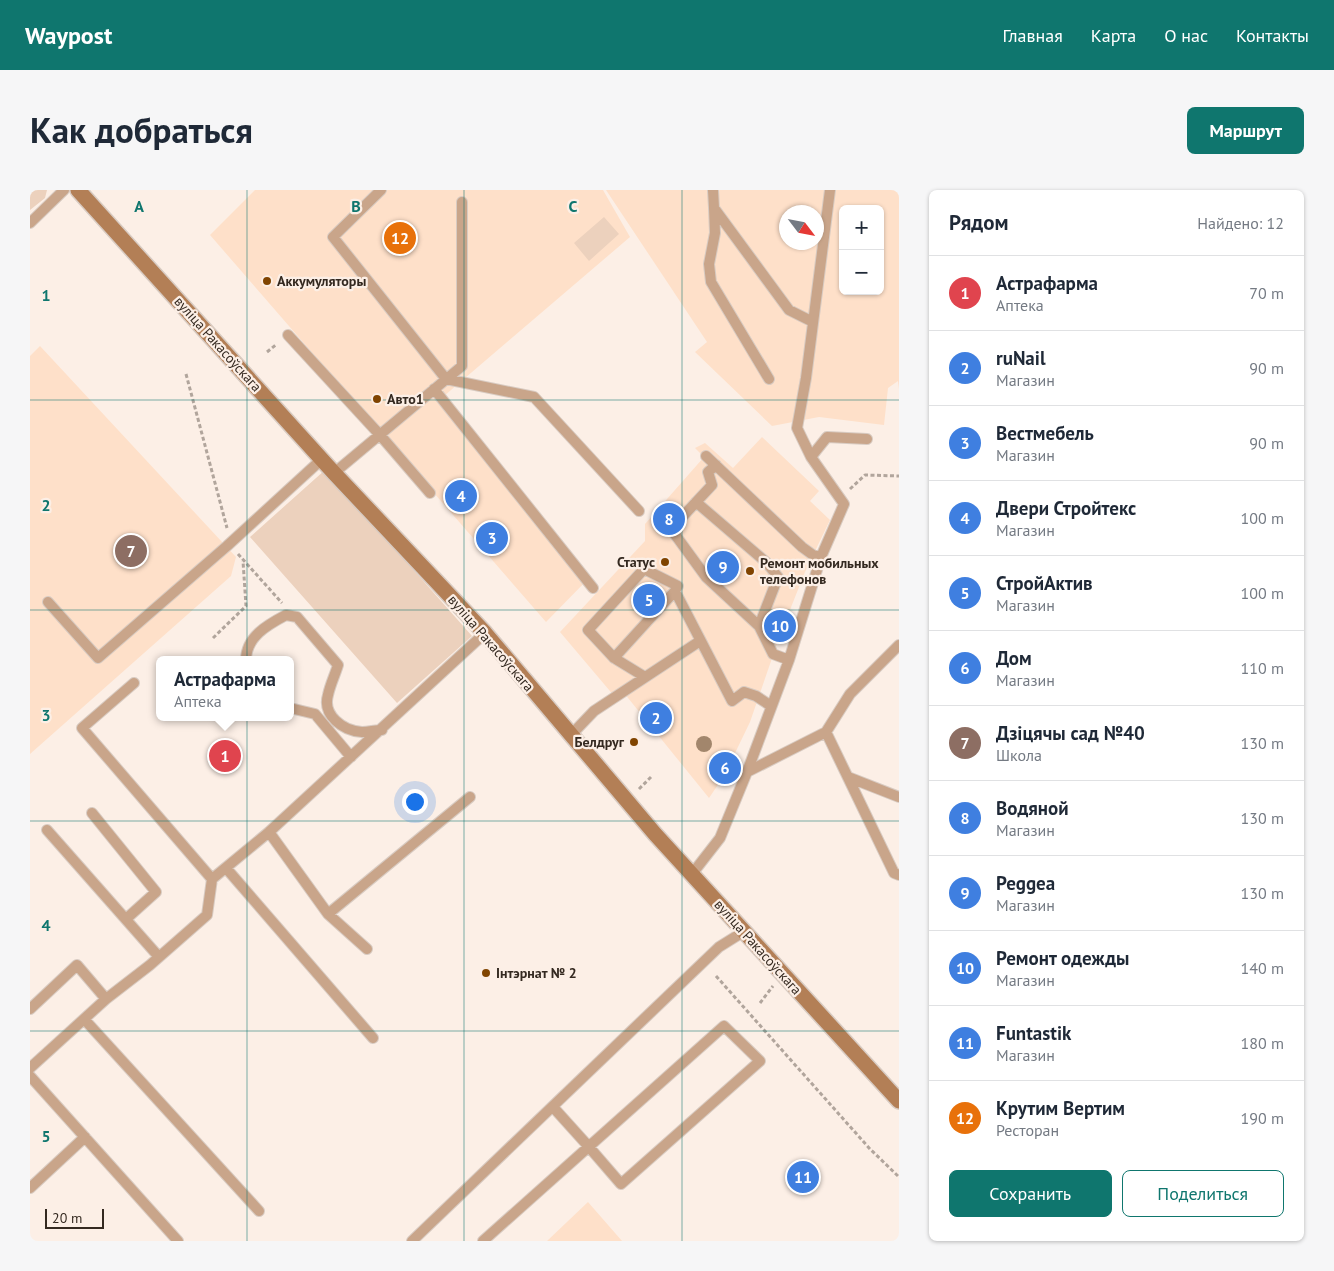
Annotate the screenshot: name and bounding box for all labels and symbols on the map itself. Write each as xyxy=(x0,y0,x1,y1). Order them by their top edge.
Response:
text: A xyxy=(134,196,144,216)
text: B xyxy=(351,196,361,216)
text: C xyxy=(569,196,578,216)
north arrow xyxy=(779,205,824,250)
pin: 12 xyxy=(384,219,416,257)
place label: Аккумуляторы xyxy=(277,272,366,290)
marker: Аккумуляторы xyxy=(261,275,273,287)
text: 1 xyxy=(41,285,51,305)
street label: вуліца Ракасоўскага xyxy=(170,293,266,395)
place label: Авто1 xyxy=(387,390,424,408)
marker: Авто1 xyxy=(371,393,383,405)
pin: 4 xyxy=(445,477,477,515)
text: 2 xyxy=(41,495,51,515)
pin: 8 xyxy=(653,500,685,538)
pin: 3 xyxy=(476,519,508,557)
pin: 7 xyxy=(115,532,147,570)
pin: 9 xyxy=(707,548,739,586)
place label: Статус xyxy=(617,553,655,571)
place label: Ремонт мобильных телефонов xyxy=(760,554,879,588)
marker: Статус xyxy=(659,556,671,568)
marker: Ремонт мобильных телефонов xyxy=(744,565,756,577)
pin: 5 xyxy=(633,581,665,619)
street label: вуліца Ракасоўскага xyxy=(444,591,538,695)
pin: 10 xyxy=(764,607,796,645)
pin: 2 xyxy=(640,699,672,737)
text: 3 xyxy=(41,705,51,725)
place label: Белдруг xyxy=(575,733,625,751)
marker: Белдруг xyxy=(628,736,640,748)
pin: 1 xyxy=(209,737,241,775)
pin: 6 xyxy=(709,749,741,787)
your location xyxy=(402,789,428,815)
street label: вуліца Ракасоўскага xyxy=(710,896,806,998)
text: 4 xyxy=(41,915,51,935)
place label: Інтэрнат № 2 xyxy=(496,964,577,982)
marker: Інтэрнат № 2 xyxy=(480,967,492,979)
text: 5 xyxy=(41,1126,51,1146)
pin: 11 xyxy=(787,1158,819,1196)
scale bar xyxy=(45,1206,104,1229)

